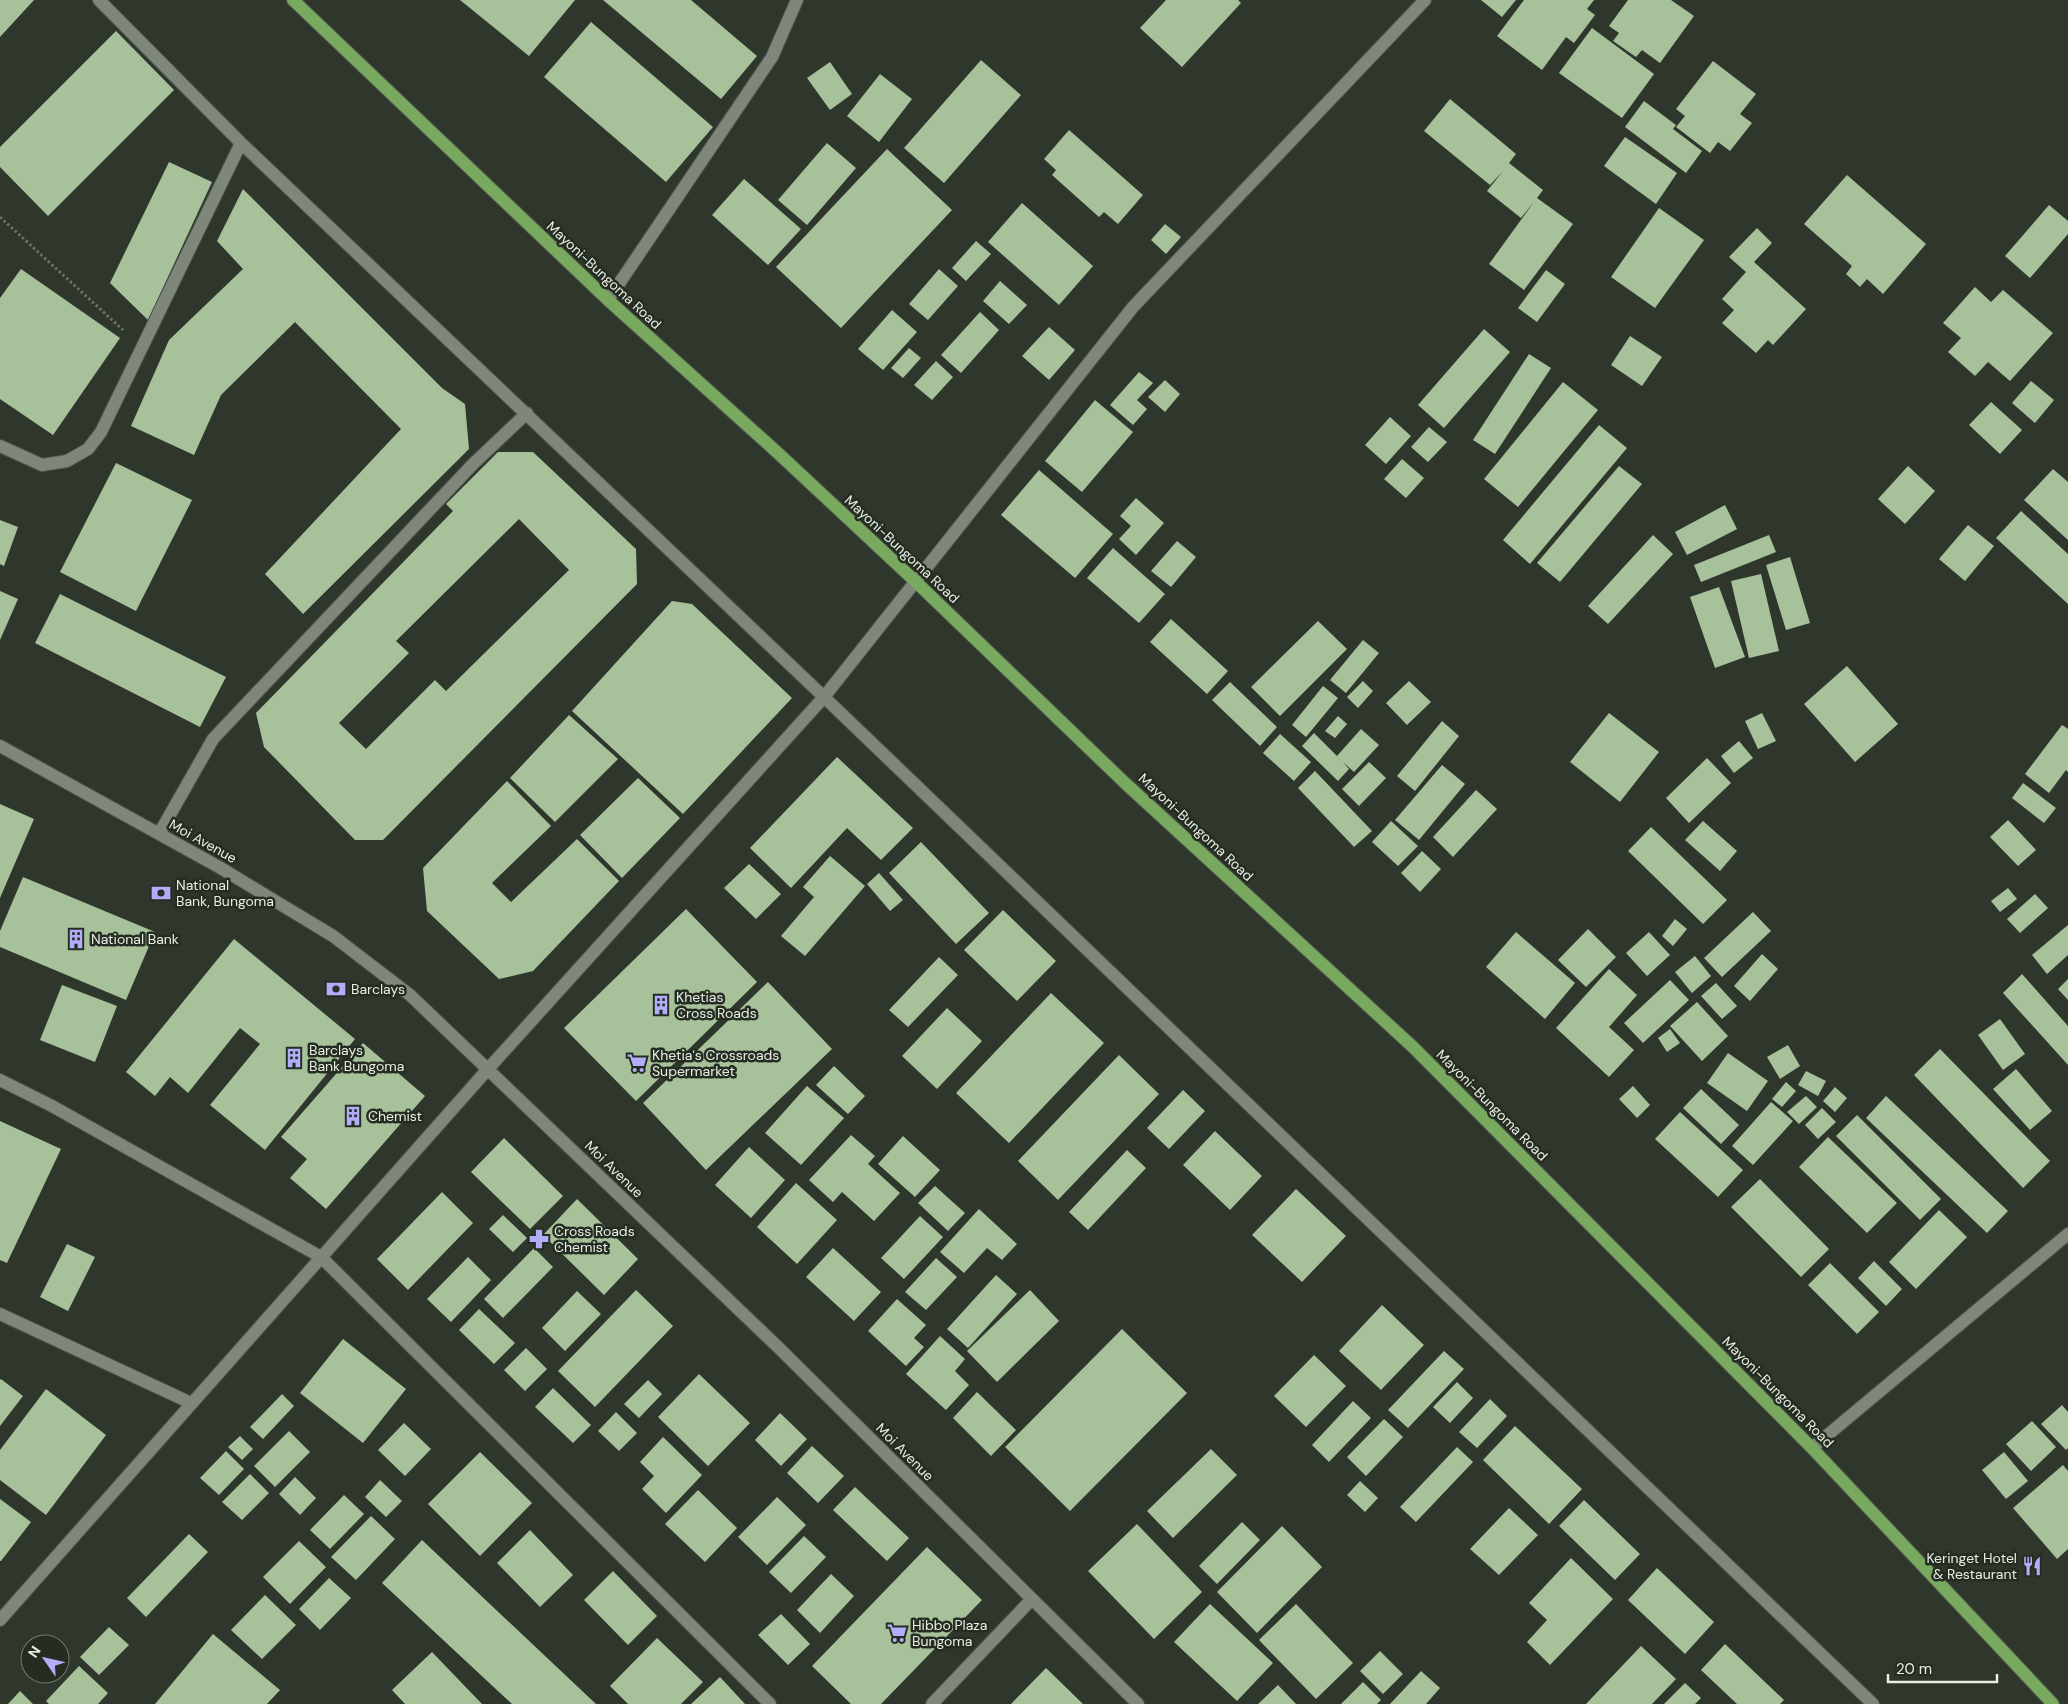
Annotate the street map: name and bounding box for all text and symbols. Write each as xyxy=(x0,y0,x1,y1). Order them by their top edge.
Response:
street label: Mayoni-Bungoma Road xyxy=(543,217,665,333)
street label: Mayoni-Bungoma Road xyxy=(841,491,963,607)
street label: Mayoni-Bungoma Road xyxy=(1135,769,1257,885)
street label: Moi Avenue xyxy=(166,815,240,867)
place label: National Bank, Bungoma xyxy=(176,876,274,910)
bank icon: National Bank, Bungoma xyxy=(150,882,172,904)
building icon: National Bank xyxy=(65,928,87,950)
place label: National Bank xyxy=(91,930,179,948)
bank icon: Barclays xyxy=(325,978,347,1000)
place label: Barclays xyxy=(351,980,405,998)
place label: Khetias Cross Roads xyxy=(676,988,757,1022)
building icon: Khetias Cross Roads xyxy=(650,994,672,1016)
place label: Barclays Bank Bungoma xyxy=(309,1041,404,1075)
street label: Mayoni-Bungoma Road xyxy=(1432,1045,1552,1165)
place label: Khetia's Crossroads Supermarket xyxy=(652,1046,779,1080)
building icon: Barclays Bank Bungoma xyxy=(283,1047,305,1069)
supermarket icon: Khetia's Crossroads Supermarket xyxy=(626,1052,648,1074)
building icon: Chemist xyxy=(342,1105,364,1127)
place label: Chemist xyxy=(368,1107,422,1125)
street label: Moi Avenue xyxy=(581,1137,647,1201)
place label: Cross Roads Chemist xyxy=(554,1222,635,1256)
pharmacy icon: Cross Roads Chemist xyxy=(528,1228,550,1250)
street label: Mayoni-Bungoma Road xyxy=(1718,1332,1838,1452)
street label: Moi Avenue xyxy=(872,1419,938,1485)
place label: Keringet Hotel & Restaurant xyxy=(1926,1549,2017,1583)
restaurant icon: Keringet Hotel & Restaurant xyxy=(2021,1555,2043,1577)
place label: Hibbo Plaza Bungoma xyxy=(912,1616,987,1650)
supermarket icon: Hibbo Plaza Bungoma xyxy=(886,1622,908,1644)
north arrow xyxy=(20,1634,70,1684)
text: N xyxy=(24,1642,45,1661)
scale bar xyxy=(1888,1652,1997,1684)
text: 20 m xyxy=(1896,1659,1932,1679)

